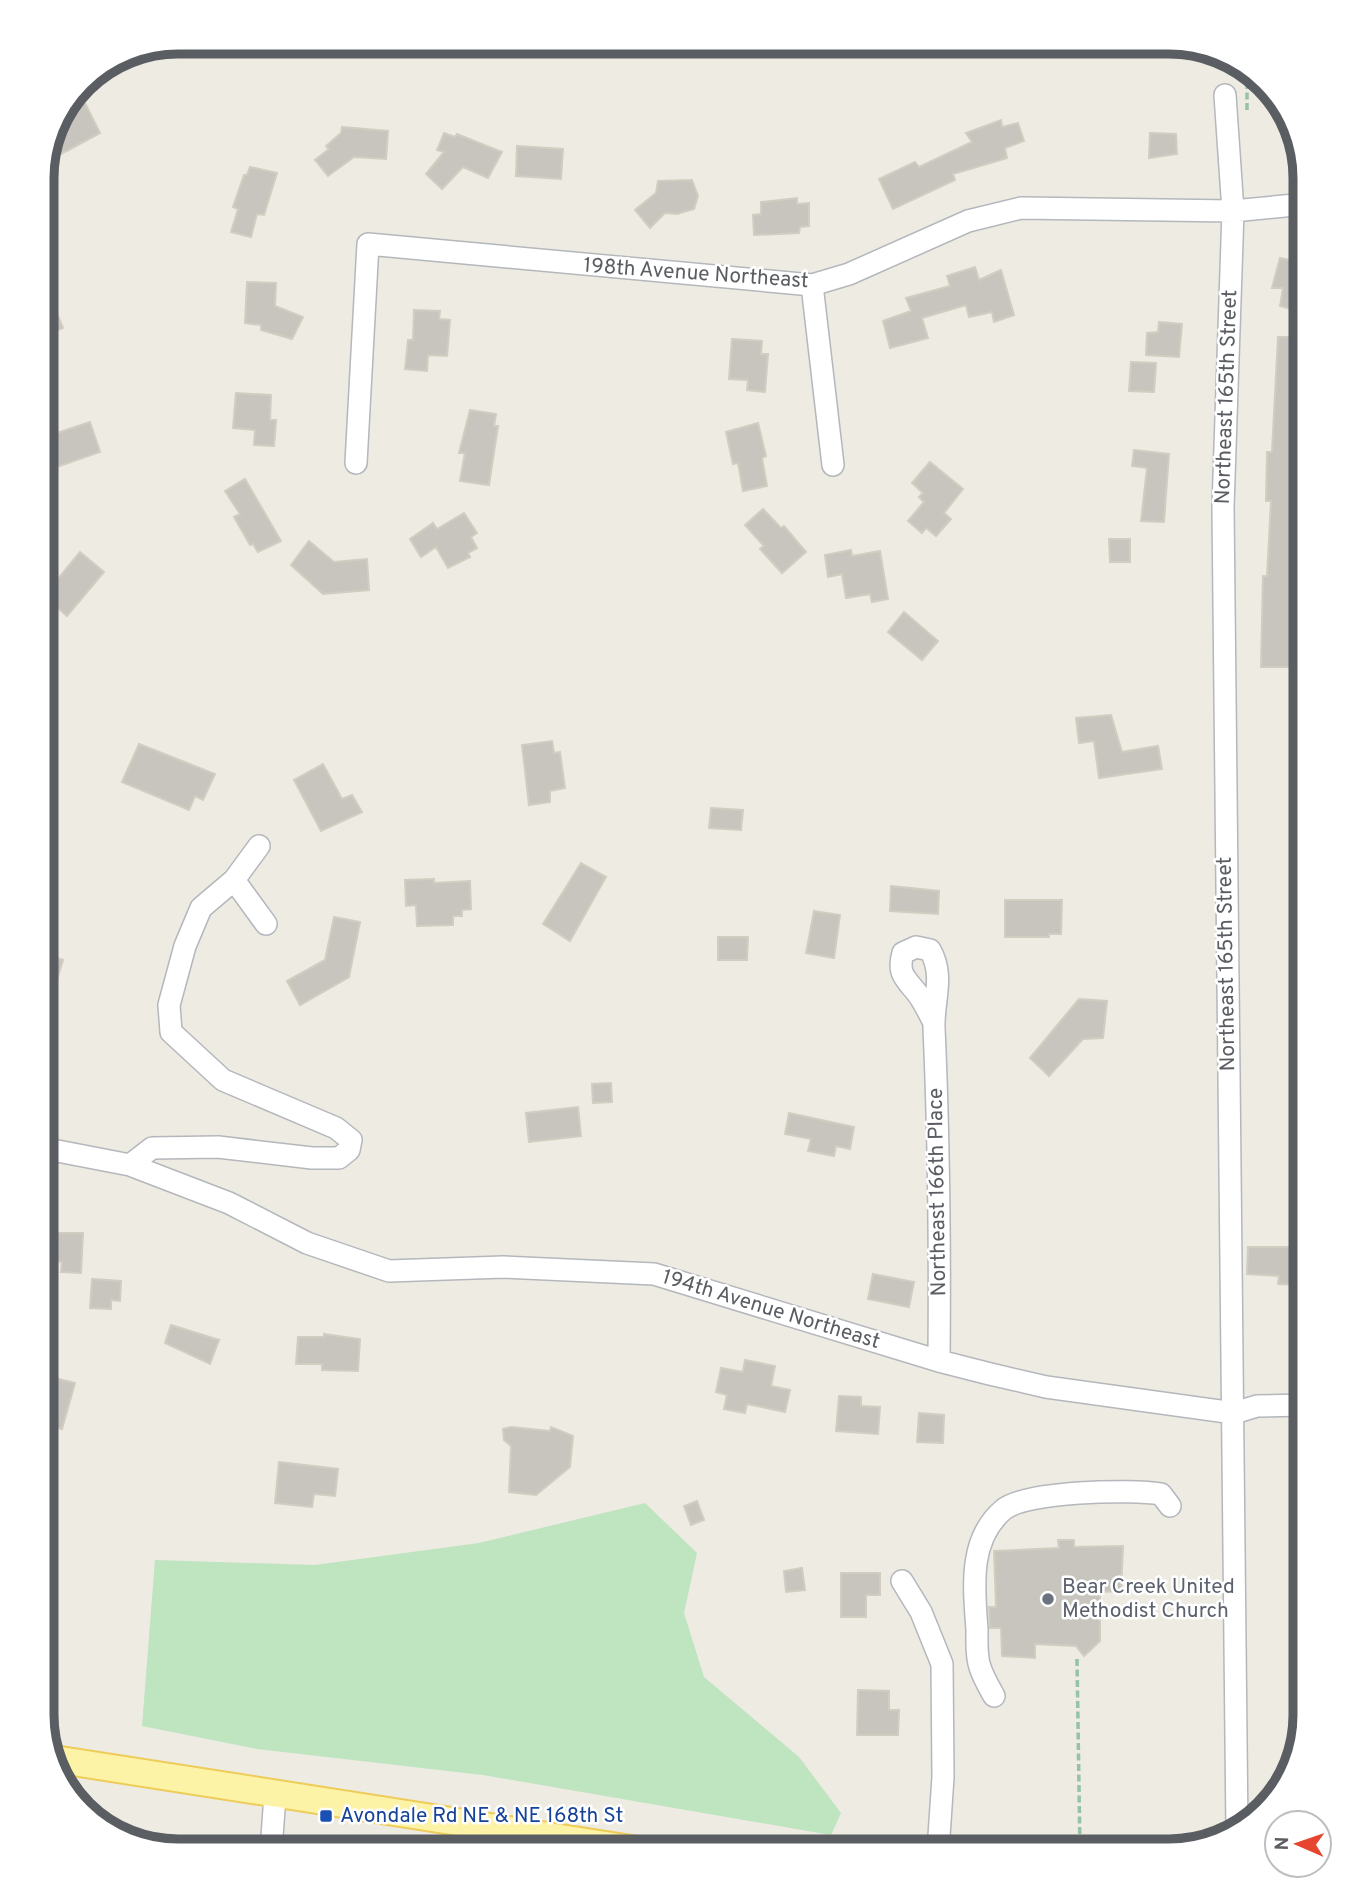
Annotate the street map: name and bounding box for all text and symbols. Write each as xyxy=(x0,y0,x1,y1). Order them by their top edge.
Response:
street label: 198th Avenue Northeast xyxy=(582,253,810,295)
street label: Northeast 165th Street xyxy=(1210,289,1244,505)
street label: Northeast 165th Street xyxy=(1212,856,1242,1072)
street label: Northeast 166th Place xyxy=(923,1087,953,1297)
street label: 194th Avenue Northeast xyxy=(659,1264,883,1356)
place label: Bear Creek United Methodist Church xyxy=(1062,1574,1235,1625)
marker: Bear Creek United Methodist Church xyxy=(1040,1591,1056,1607)
place label: Avondale Rd NE & NE 168th St xyxy=(340,1803,624,1830)
marker: Avondale Rd NE & NE 168th St xyxy=(318,1808,334,1824)
north arrow xyxy=(1263,1809,1333,1879)
text: N xyxy=(1271,1836,1295,1851)

